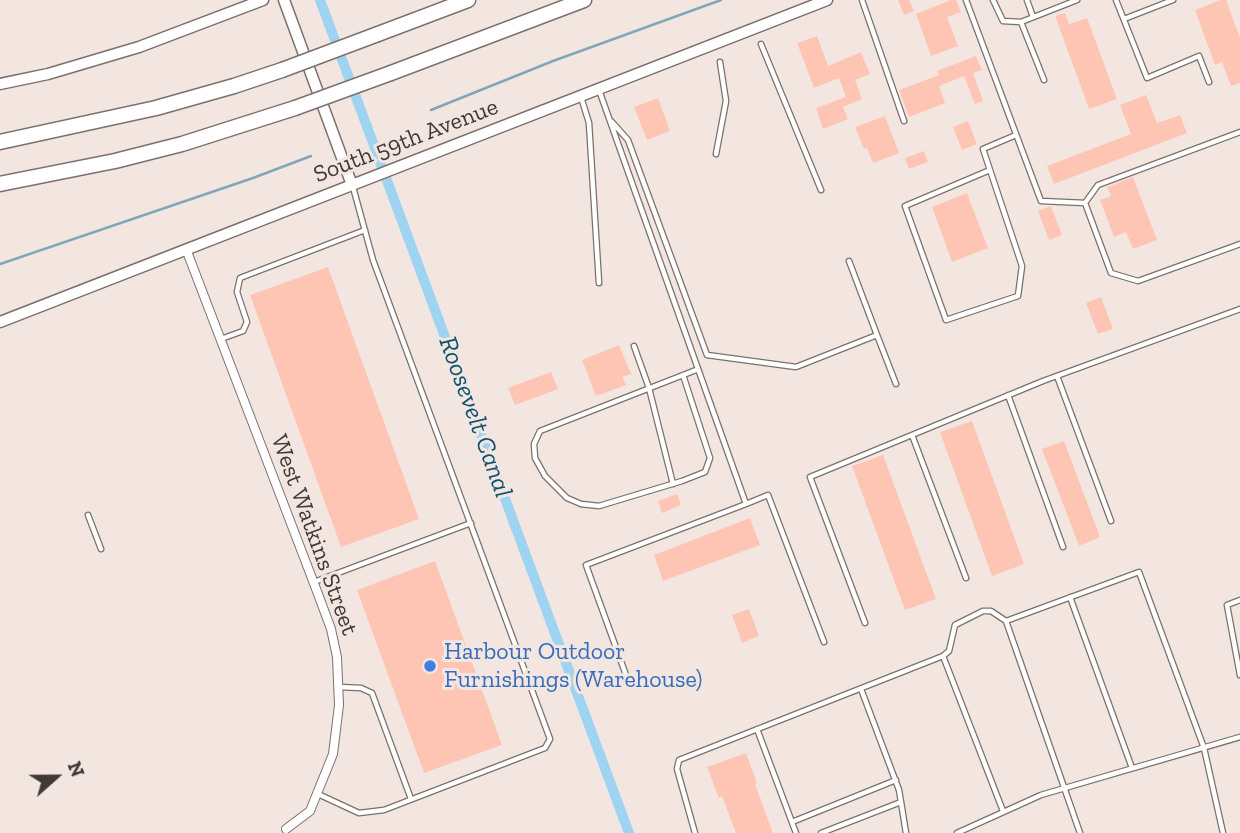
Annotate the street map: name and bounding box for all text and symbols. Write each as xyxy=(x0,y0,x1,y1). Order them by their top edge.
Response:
street label: South 59th Avenue xyxy=(310,93,502,189)
water label: Roosevelt Canal xyxy=(431,332,519,502)
street label: West Watkins Street xyxy=(264,431,364,639)
place label: Harbour Outdoor Furnishings (Warehouse) xyxy=(444,638,702,694)
marker: Harbour Outdoor Furnishings (Warehouse) xyxy=(422,658,438,674)
north arrow xyxy=(21,742,91,812)
text: N xyxy=(63,758,89,780)

